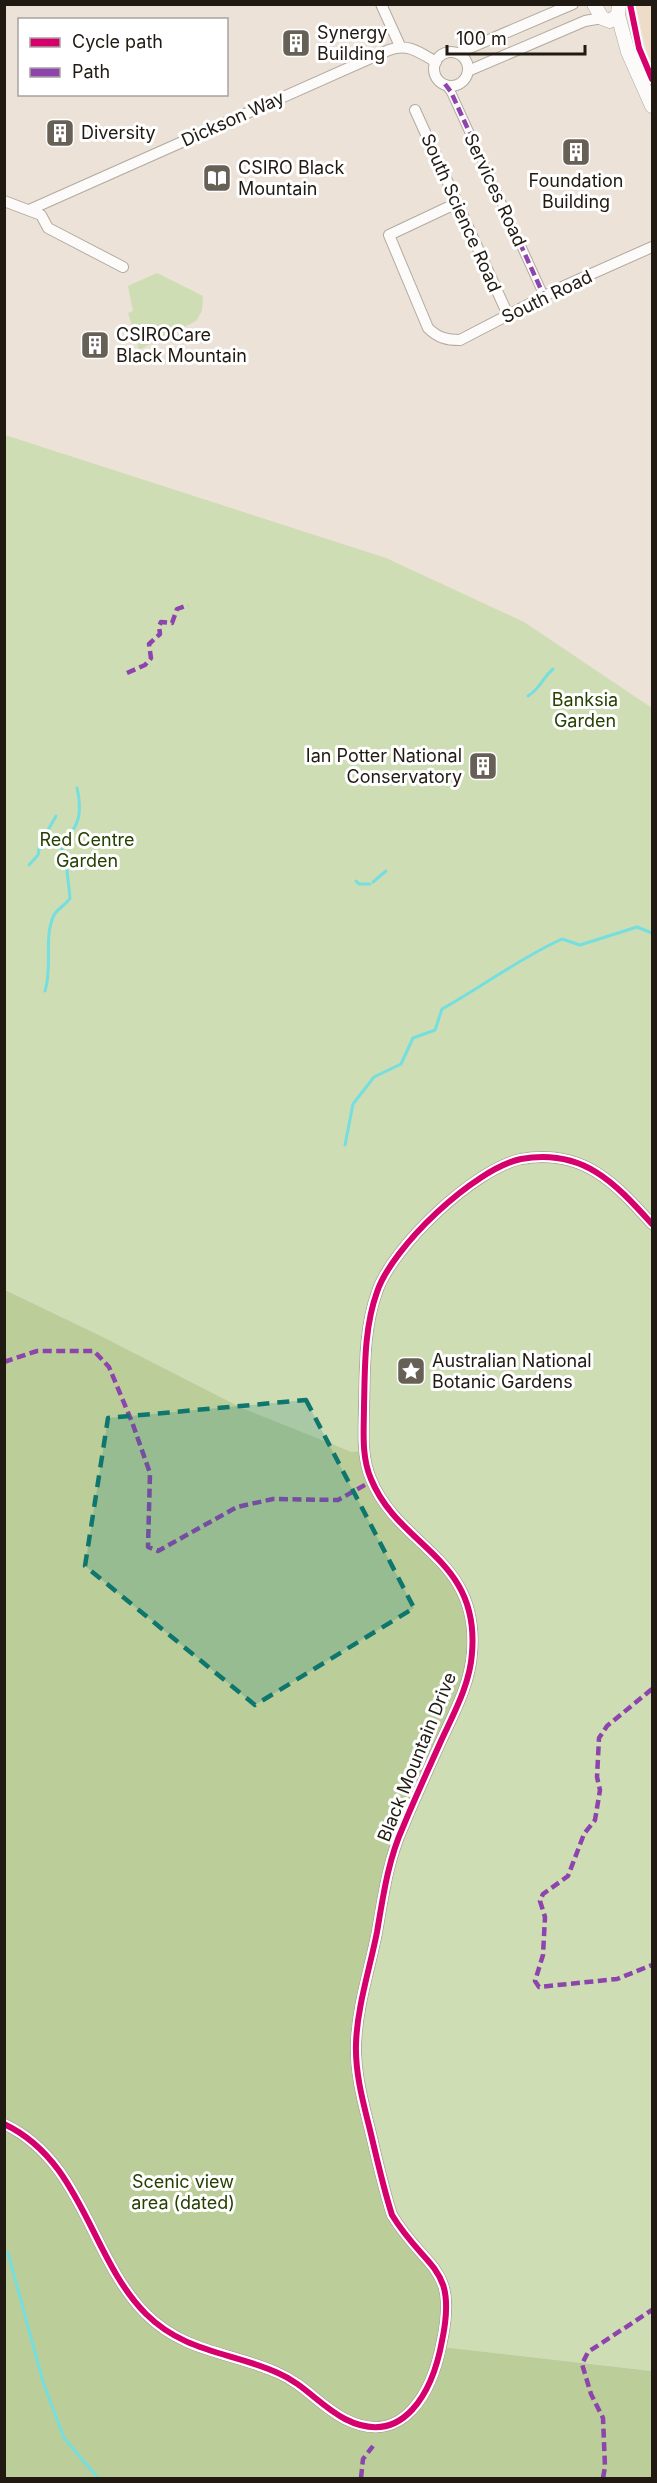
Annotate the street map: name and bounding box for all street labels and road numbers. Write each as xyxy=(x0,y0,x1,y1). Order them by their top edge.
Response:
street label: Dickson Way xyxy=(178,87,287,151)
street label: South Science Road xyxy=(417,130,506,295)
street label: Services Road xyxy=(460,130,531,250)
street label: South Road xyxy=(498,266,595,327)
street label: Black Mountain Drive xyxy=(373,1669,460,1844)

